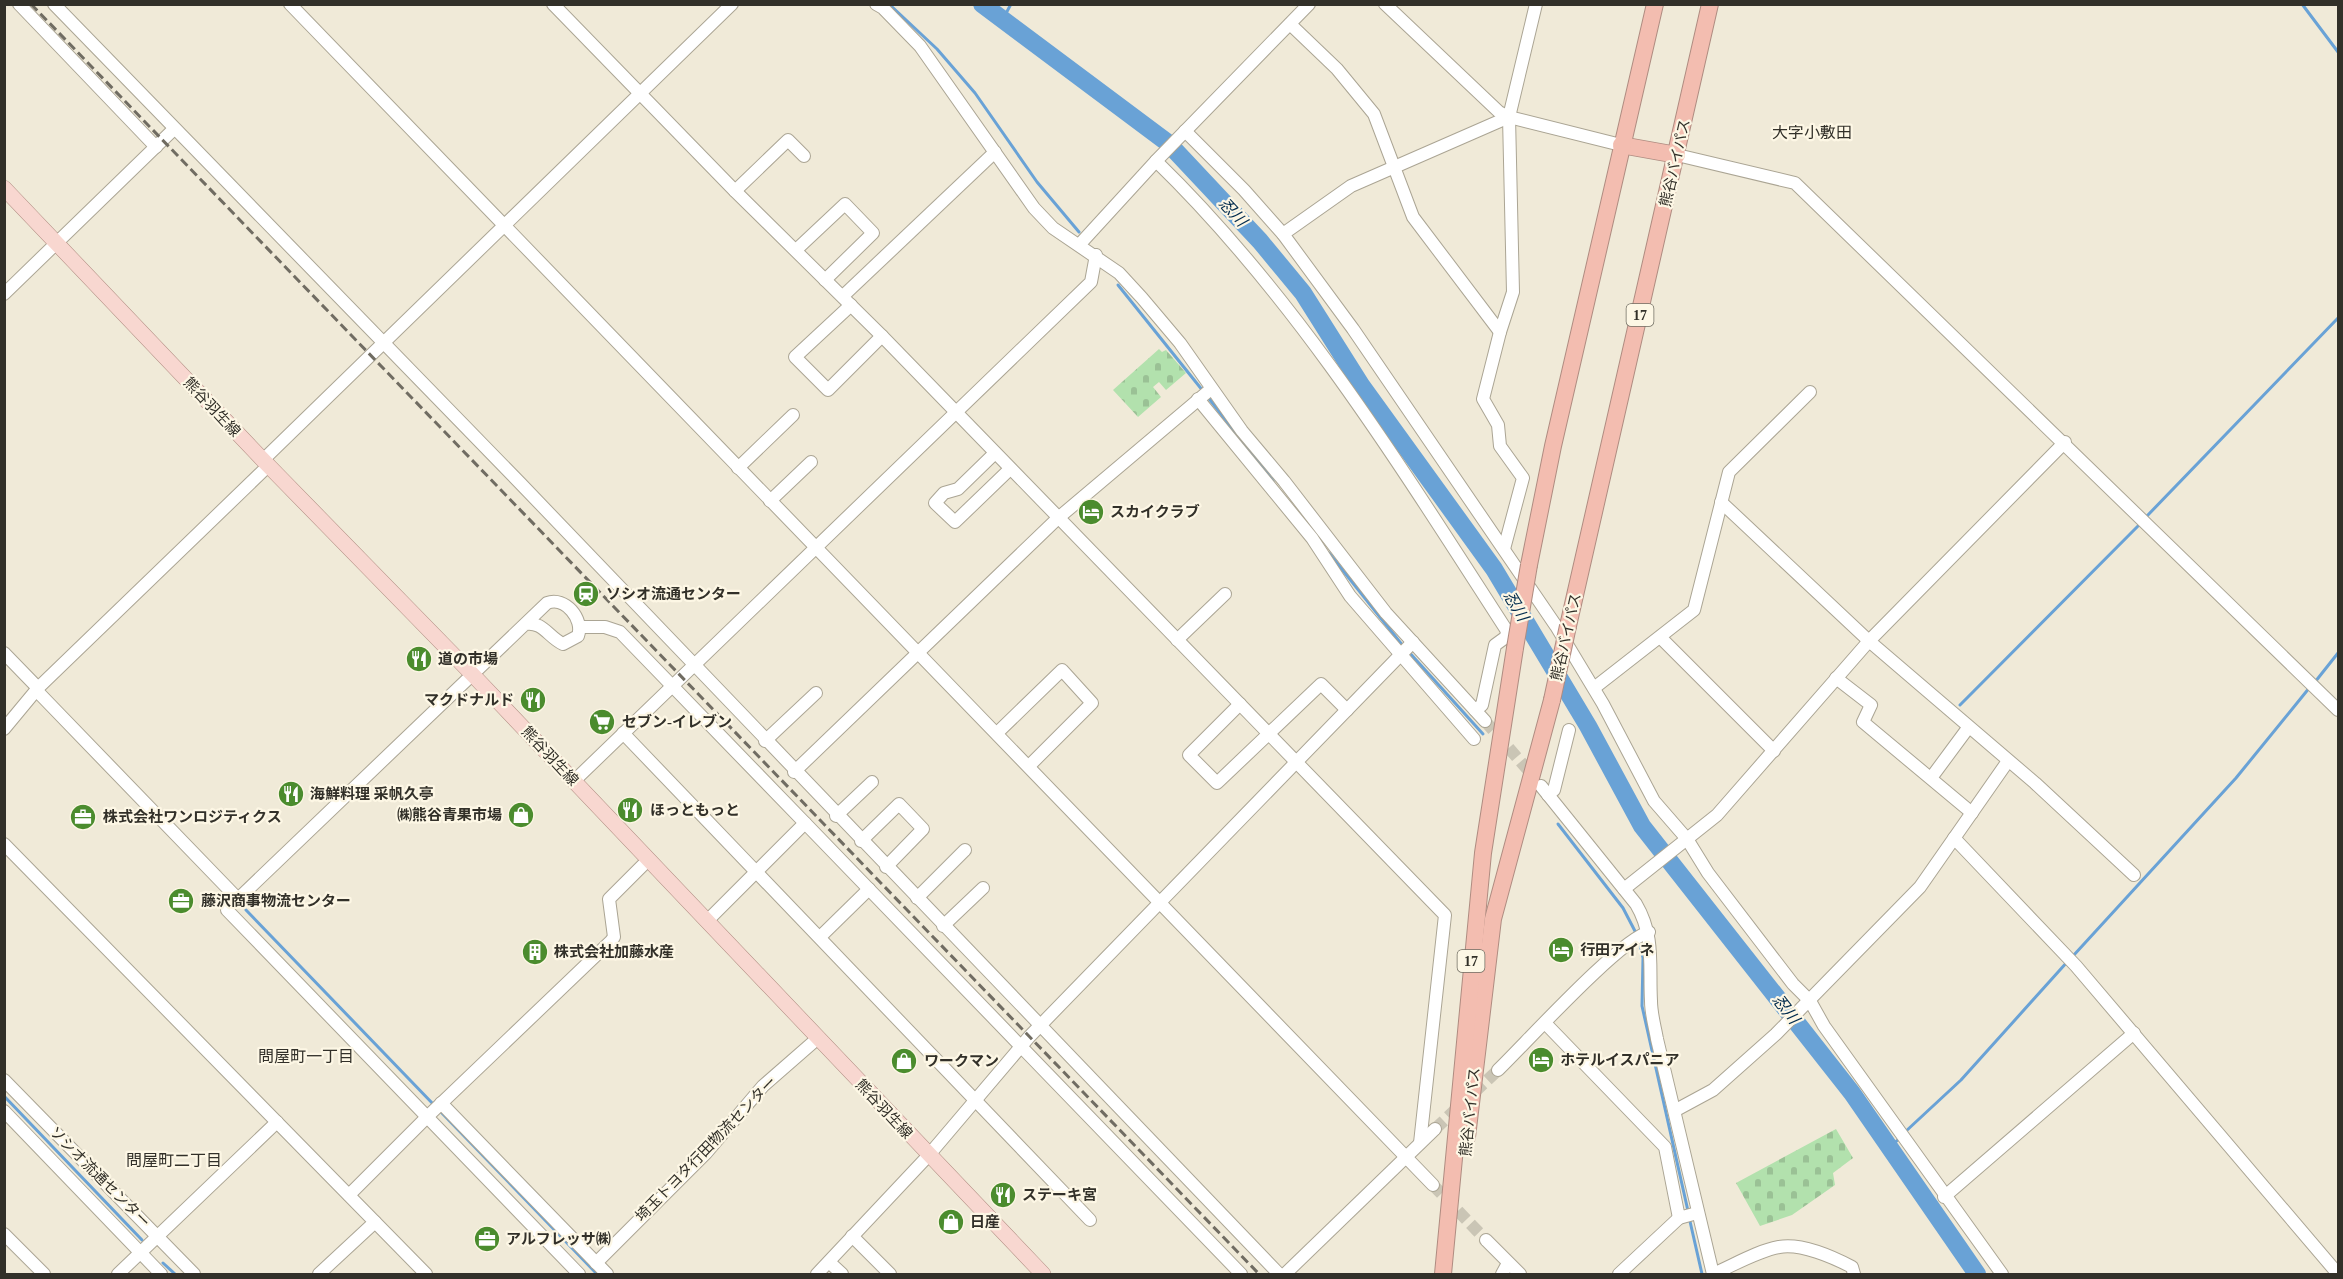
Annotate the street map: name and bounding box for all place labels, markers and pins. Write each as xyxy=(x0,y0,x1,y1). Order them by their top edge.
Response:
hotel icon: スカイクラブ xyxy=(1076,497,1106,527)
place label: スカイクラブ xyxy=(1110,503,1200,520)
station icon: ソシオ流通センター xyxy=(571,579,601,609)
place label: ソシオ流通センター xyxy=(606,586,741,602)
restaurant icon: 道の市場 xyxy=(404,644,434,674)
place label: 道の市場 xyxy=(438,651,498,667)
restaurant icon: マクドナルド xyxy=(518,685,548,715)
place label: マクドナルド xyxy=(424,692,514,708)
supermarket icon: セブン-イレブン xyxy=(587,707,617,737)
place label: セブン-イレブン xyxy=(622,713,732,730)
restaurant icon: 海鮮料理 采帆久亭 xyxy=(276,779,306,809)
place label: 海鮮料理 采帆久亭 xyxy=(310,785,434,802)
restaurant icon: ほっともっと xyxy=(615,795,645,825)
shop icon: ㈱熊谷青果市場 xyxy=(506,800,536,830)
office icon: 株式会社ワンロジティクス xyxy=(68,802,98,832)
place label: ほっともっと xyxy=(650,802,740,818)
place label: ㈱熊谷青果市場 xyxy=(397,806,502,823)
place label: 株式会社ワンロジティクス xyxy=(103,808,282,825)
office icon: 藤沢商事物流センター xyxy=(166,886,196,916)
place label: 藤沢商事物流センター xyxy=(201,893,351,909)
hotel icon: 行田アイネ xyxy=(1546,935,1576,965)
building icon: 株式会社加藤水産 xyxy=(520,937,550,967)
place label: 行田アイネ xyxy=(1580,942,1654,958)
place label: 株式会社加藤水産 xyxy=(554,943,674,960)
hotel icon: ホテルイスパニア xyxy=(1526,1045,1556,1075)
shop icon: ワークマン xyxy=(889,1046,919,1076)
place label: ホテルイスパニア xyxy=(1560,1052,1680,1068)
place label: ワークマン xyxy=(924,1053,999,1069)
restaurant icon: ステーキ宮 xyxy=(988,1180,1018,1210)
place label: ステーキ宮 xyxy=(1022,1187,1097,1203)
shop icon: 日産 xyxy=(936,1207,966,1237)
place label: 日産 xyxy=(970,1214,1000,1230)
office icon: アルフレッサ㈱ xyxy=(472,1224,502,1254)
place label: アルフレッサ㈱ xyxy=(506,1231,611,1247)

